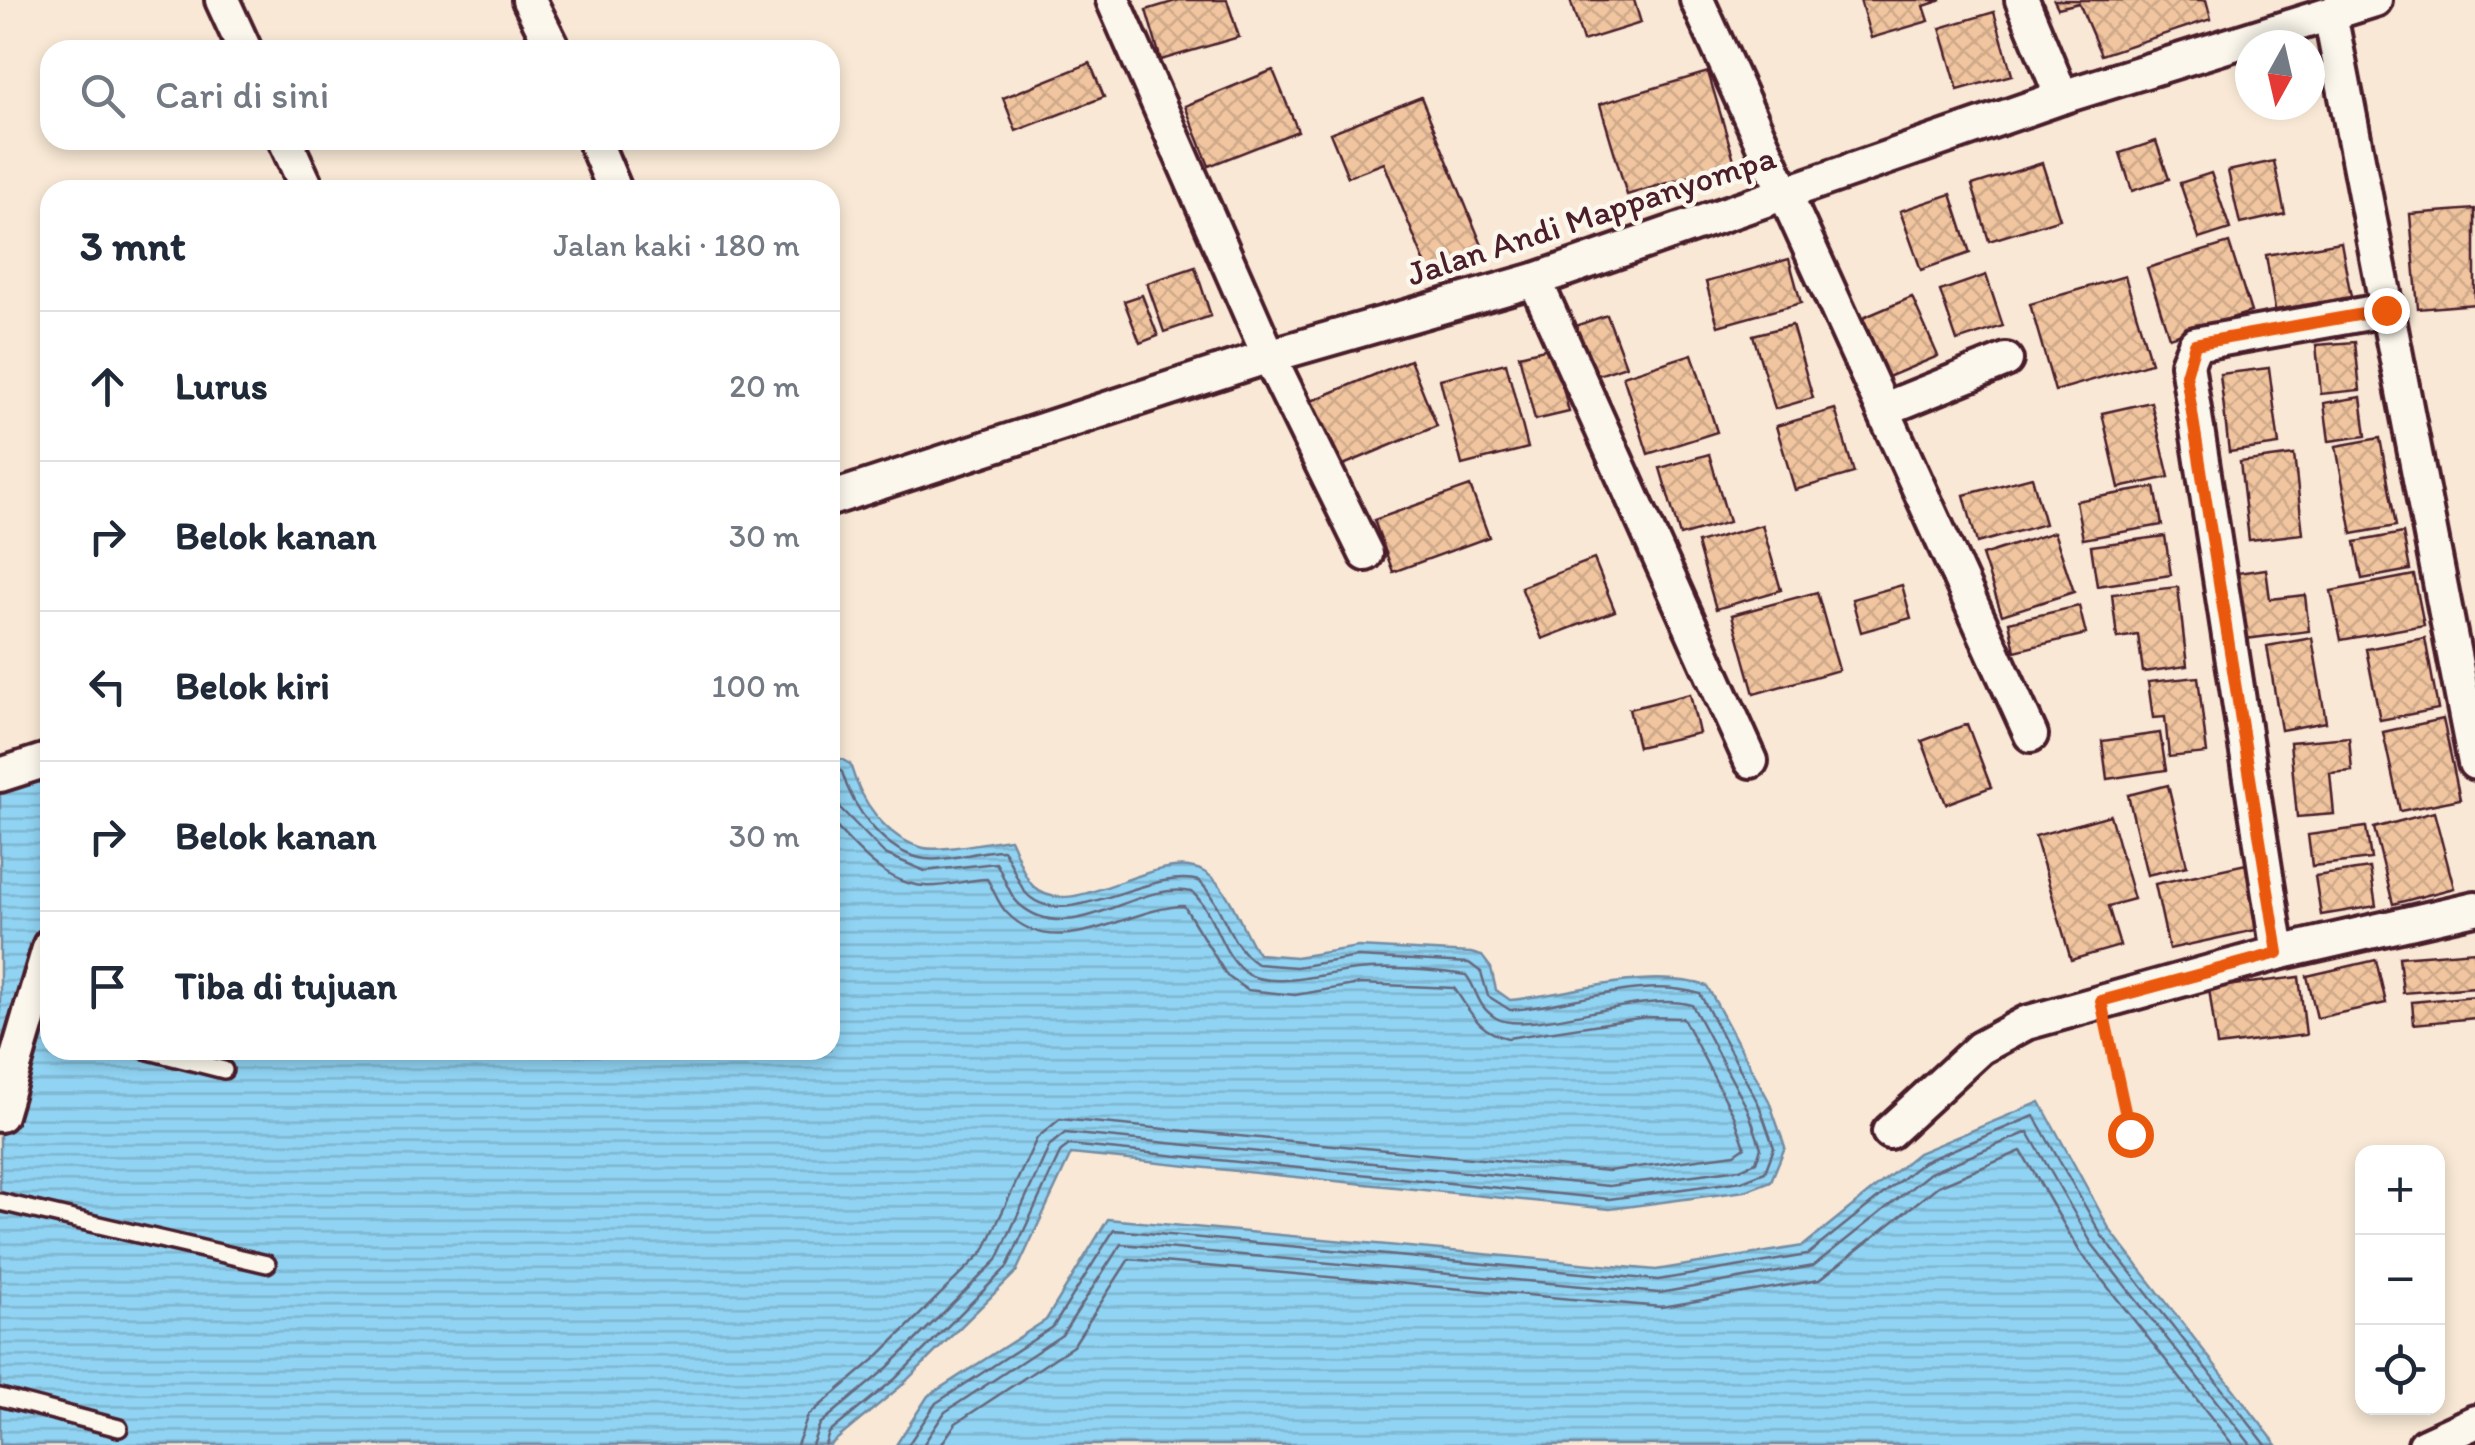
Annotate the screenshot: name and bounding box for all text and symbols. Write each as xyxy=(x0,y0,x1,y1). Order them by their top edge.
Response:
north arrow xyxy=(2235,30,2325,120)
search box xyxy=(40,40,840,150)
icon: search xyxy=(75,68,130,123)
text: Cari di sini xyxy=(155,72,329,118)
street label: Jalan Andi Mappanyompa xyxy=(1401,135,1781,295)
text: 3 mnt xyxy=(80,220,186,271)
text: Jalan kaki · 180 m xyxy=(553,226,800,264)
route end xyxy=(2364,288,2410,334)
icon: ahead xyxy=(80,359,135,414)
text: Lurus xyxy=(175,363,268,409)
text: 20 m xyxy=(729,367,800,405)
icon: right xyxy=(80,509,135,564)
text: Belok kanan xyxy=(175,513,377,559)
text: 30 m xyxy=(729,517,800,555)
icon: left xyxy=(80,659,135,714)
text: Belok kiri xyxy=(175,663,330,709)
text: 100 m xyxy=(712,667,800,705)
icon: right xyxy=(80,809,135,864)
text: Belok kanan xyxy=(175,813,377,859)
text: 30 m xyxy=(729,817,800,855)
icon: arrive xyxy=(80,959,135,1014)
text: Tiba di tujuan xyxy=(175,963,397,1009)
route start xyxy=(2108,1112,2154,1158)
map controls xyxy=(2355,1145,2445,1415)
button: + xyxy=(2355,1145,2445,1235)
button: − xyxy=(2355,1235,2445,1325)
button: locate xyxy=(2355,1325,2445,1415)

